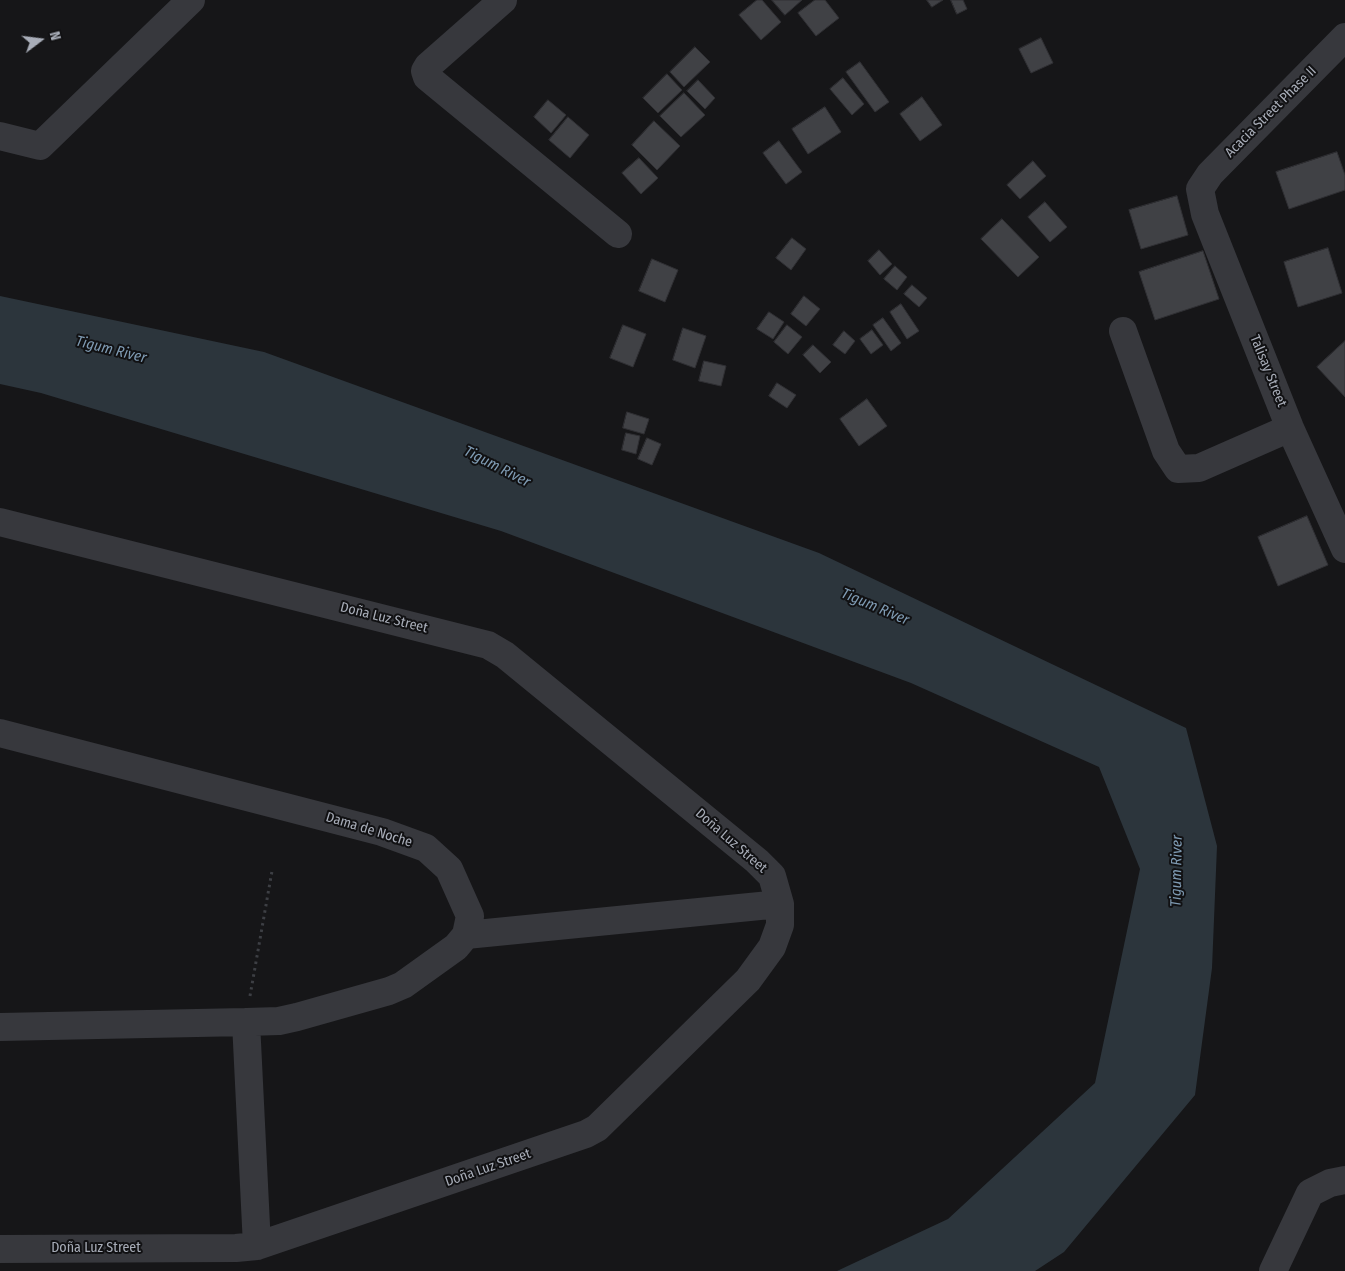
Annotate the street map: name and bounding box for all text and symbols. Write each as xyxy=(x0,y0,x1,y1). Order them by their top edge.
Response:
north arrow xyxy=(15,15,65,65)
text: N xyxy=(46,30,64,42)
street label: Acacia Street Phase II xyxy=(1222,63,1320,161)
water label: Tigum River xyxy=(74,333,148,367)
street label: Talisay Street xyxy=(1246,333,1290,409)
water label: Tigum River xyxy=(461,443,533,491)
water label: Tigum River xyxy=(838,585,912,629)
street label: Doña Luz Street xyxy=(339,599,429,637)
street label: Doña Luz Street xyxy=(692,805,770,877)
street label: Dama de Noche xyxy=(324,809,414,851)
water label: Tigum River xyxy=(1167,835,1187,907)
street label: Doña Luz Street xyxy=(443,1145,533,1191)
street label: Doña Luz Street xyxy=(51,1240,141,1256)

